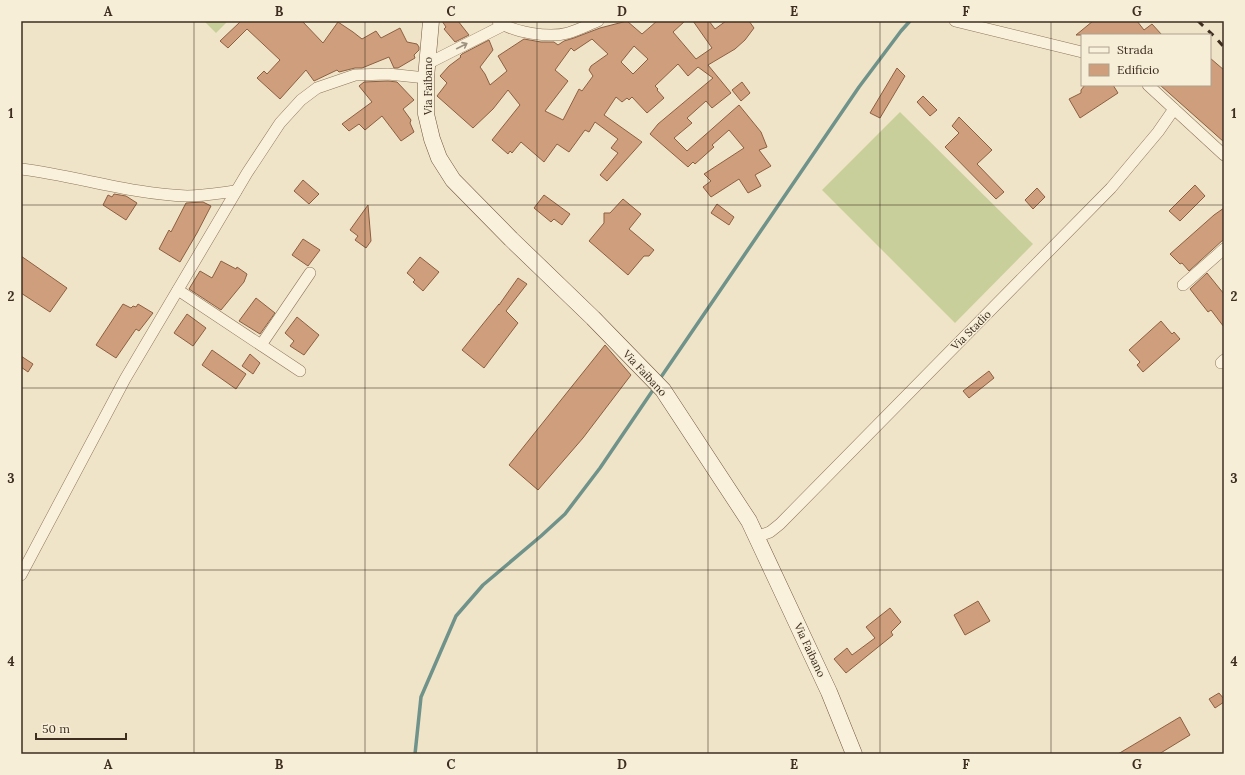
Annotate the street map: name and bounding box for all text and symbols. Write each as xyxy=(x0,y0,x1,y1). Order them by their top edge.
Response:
text: A xyxy=(104,3,113,20)
text: B xyxy=(275,3,284,20)
text: C xyxy=(447,3,456,20)
text: D xyxy=(617,3,627,20)
text: E xyxy=(790,3,798,20)
text: F xyxy=(962,3,970,20)
text: G xyxy=(1132,3,1142,20)
legend xyxy=(1081,34,1211,86)
one-way arrow xyxy=(456,42,468,50)
text: Strada xyxy=(1117,42,1153,57)
street label: Via Faibano xyxy=(421,57,435,116)
text: Edificio xyxy=(1117,62,1159,77)
text: 1 xyxy=(8,105,14,122)
text: 1 xyxy=(1231,105,1237,122)
text: 2 xyxy=(8,288,15,305)
text: 2 xyxy=(1231,288,1238,305)
street label: Via Stadio xyxy=(947,307,994,354)
street label: Via Faibano xyxy=(619,346,670,399)
text: 3 xyxy=(7,470,15,487)
text: 3 xyxy=(1230,470,1238,487)
street label: Via Faibano xyxy=(791,620,829,679)
text: 4 xyxy=(7,653,15,670)
text: 4 xyxy=(1230,653,1238,670)
scale bar xyxy=(36,715,126,741)
text: 50 m xyxy=(42,721,70,736)
text: A xyxy=(104,756,113,773)
text: B xyxy=(275,756,284,773)
text: C xyxy=(447,756,456,773)
text: D xyxy=(617,756,627,773)
text: E xyxy=(790,756,798,773)
text: F xyxy=(962,756,970,773)
text: G xyxy=(1132,756,1142,773)

